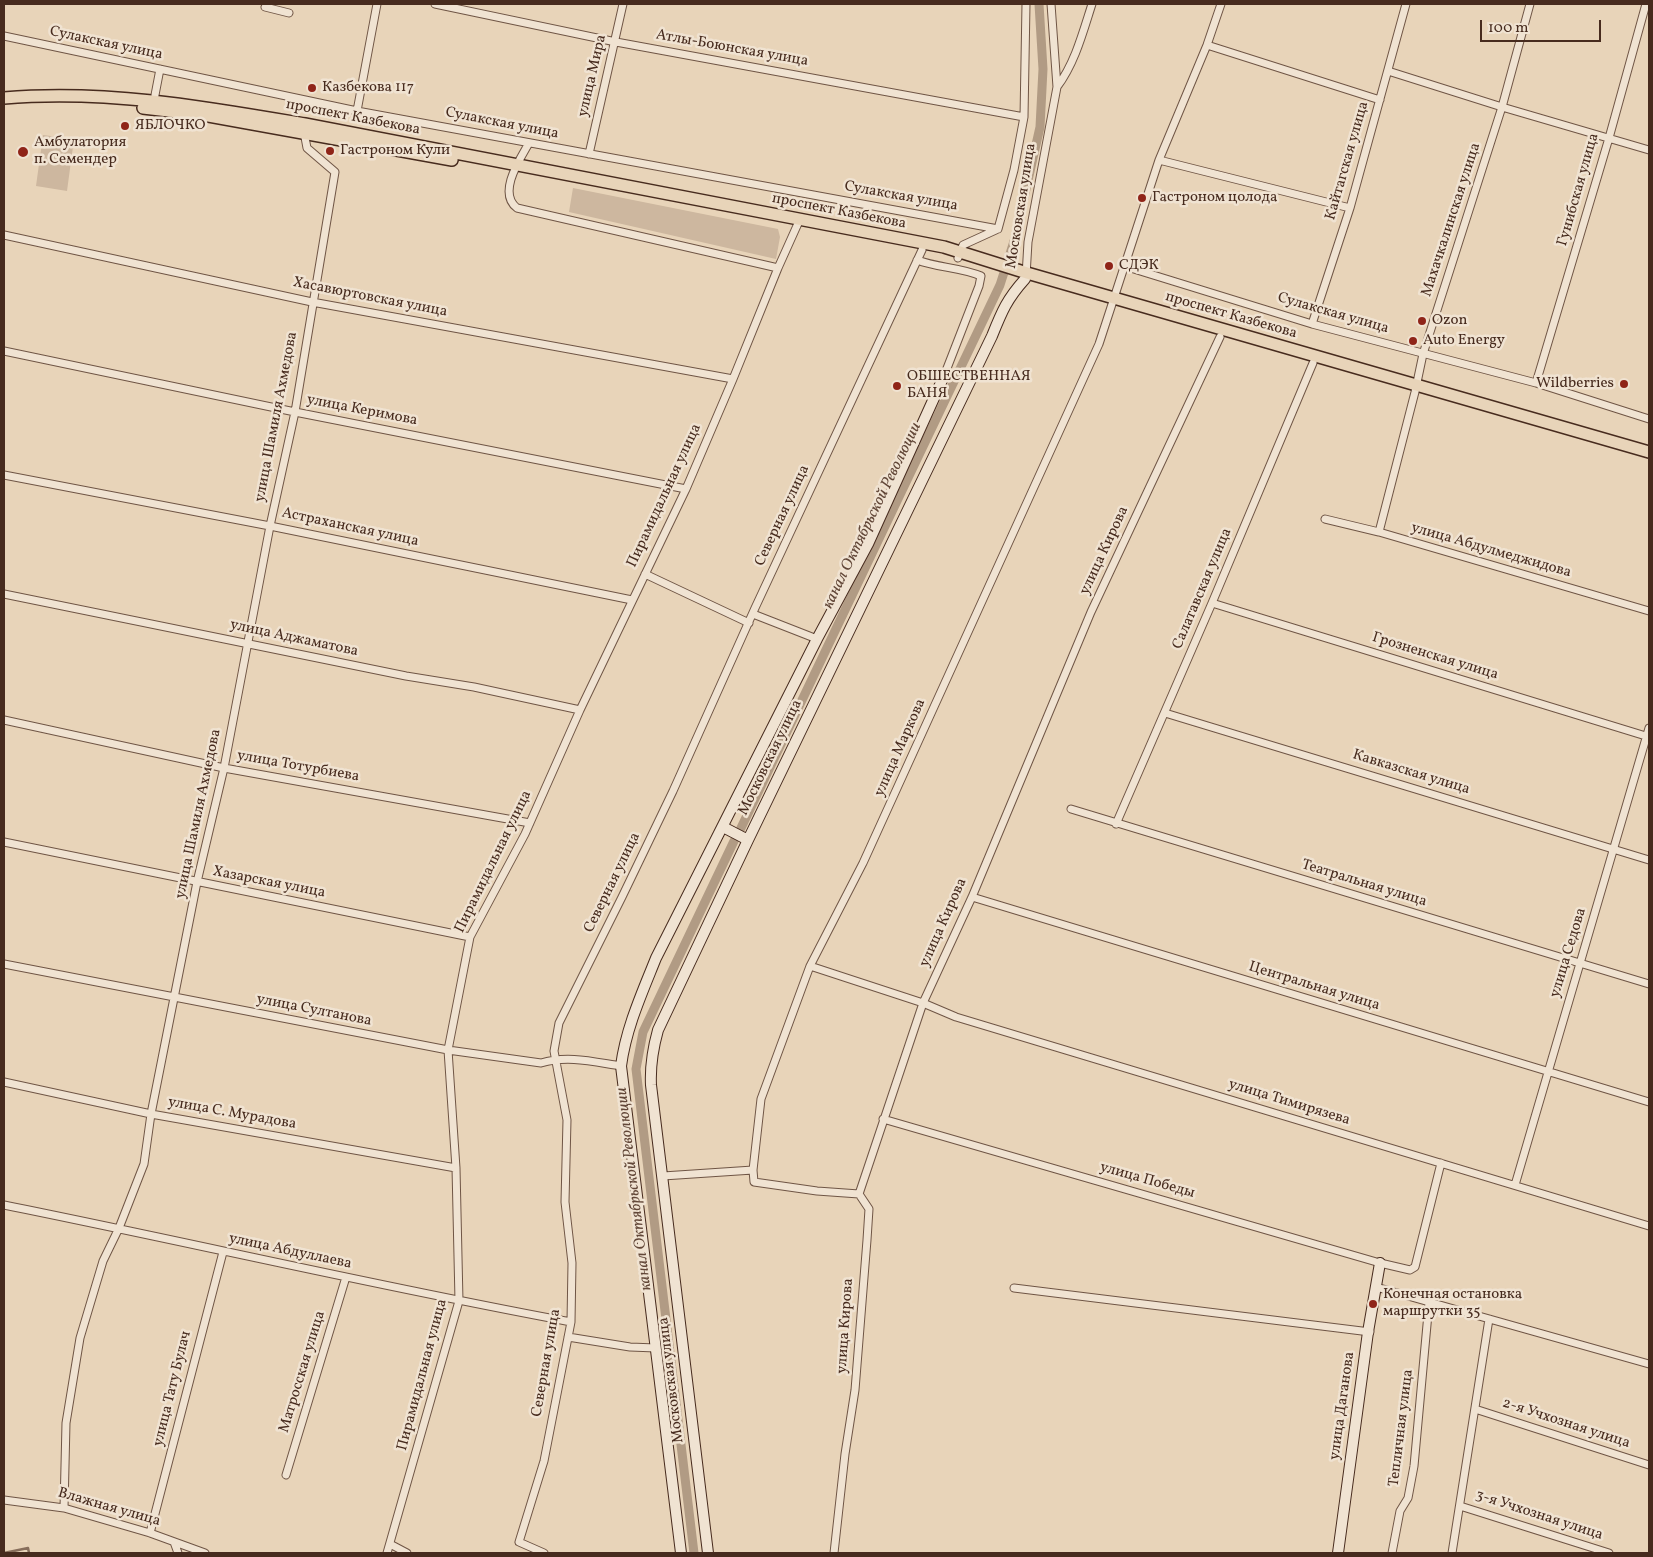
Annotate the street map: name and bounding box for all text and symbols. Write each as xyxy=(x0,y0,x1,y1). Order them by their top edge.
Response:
scale bar xyxy=(1483,10,1604,42)
text: 100 m xyxy=(1488,18,1528,39)
street label: Сулакская улица xyxy=(48,23,164,65)
street label: Атлы-Боюнская улица xyxy=(654,27,810,71)
street label: улица Мира xyxy=(575,33,611,119)
place label: Казбекова 117 xyxy=(322,79,414,97)
marker: Казбекова 117 xyxy=(306,82,318,94)
street label: проспект Казбекова xyxy=(284,96,422,140)
street label: Кайтагская улица xyxy=(1322,99,1374,223)
street label: Сулакская улица xyxy=(444,104,560,144)
place label: ЯБЛОЧКО xyxy=(135,117,205,135)
marker: ЯБЛОЧКО xyxy=(119,120,131,132)
street label: Гунибская улица xyxy=(1554,131,1604,249)
place label: Амбулатория п. Семендер xyxy=(34,134,126,169)
street label: Махачкалинская улица xyxy=(1419,141,1485,299)
place label: Гастроном Кули xyxy=(340,142,450,160)
street label: Московская улица xyxy=(1003,142,1041,270)
marker: Амбулатория п. Семендер xyxy=(16,145,30,159)
marker: Гастроном Кули xyxy=(324,145,336,157)
street label: Сулакская улица xyxy=(843,178,959,216)
place label: Гастроном цолода xyxy=(1152,189,1277,207)
street label: проспект Казбекова xyxy=(770,190,908,234)
marker: Гастроном цолода xyxy=(1136,192,1148,204)
place label: СДЭК xyxy=(1119,257,1159,275)
marker: СДЭК xyxy=(1103,260,1115,272)
street label: Хасавюртовская улица xyxy=(291,274,449,322)
street label: проспект Казбекова xyxy=(1163,289,1299,343)
street label: Сулакская улица xyxy=(1275,289,1391,339)
place label: Ozon xyxy=(1432,312,1467,330)
marker: Ozon xyxy=(1416,315,1428,327)
street label: улица Шамиля Ахмедова xyxy=(252,330,302,504)
place label: Auto Energy xyxy=(1423,332,1505,350)
marker: Auto Energy xyxy=(1407,335,1419,347)
place label: ОБШЕСТВЕННАЯ БАНЯ xyxy=(907,368,1031,403)
place label: Wildberries xyxy=(1536,375,1614,393)
marker: Wildberries xyxy=(1618,378,1630,390)
marker: ОБШЕСТВЕННАЯ БАНЯ xyxy=(891,380,903,392)
street label: улица Керимова xyxy=(305,391,419,431)
water label: канал Октябрьской Революции xyxy=(819,420,927,612)
street label: Пирамидальная улица xyxy=(624,421,706,571)
street label: Северная улица xyxy=(752,463,814,569)
street label: улица Кирова xyxy=(1077,504,1133,598)
street label: Астраханская улица xyxy=(280,505,420,551)
street label: улица Абдулмеджидова xyxy=(1409,519,1573,583)
street label: Салатавская улица xyxy=(1169,526,1237,652)
street label: улица Аджаматова xyxy=(228,617,360,661)
street label: Грозненская улица xyxy=(1370,629,1500,685)
street label: улица Маркова xyxy=(871,696,931,800)
street label: Московская улица xyxy=(735,697,807,819)
street label: улица Шамиля Ахмедова xyxy=(172,727,226,901)
street label: улица Тотурбиева xyxy=(235,747,361,787)
street label: Кавказская улица xyxy=(1350,747,1472,799)
street label: Пирамидальная улица xyxy=(452,788,536,936)
street label: Северная улица xyxy=(581,830,645,936)
street label: Театральная улица xyxy=(1299,856,1429,912)
street label: Хазарская улица xyxy=(211,863,327,903)
street label: улица Кирова xyxy=(916,876,972,970)
street label: улица Седова xyxy=(1547,906,1591,1000)
street label: Центральная улица xyxy=(1246,958,1382,1016)
street label: улица Султанова xyxy=(255,991,373,1031)
street label: улица Тимирязева xyxy=(1226,1076,1352,1130)
water label: канал Октябрьской Революции xyxy=(613,1086,657,1292)
street label: улица С. Мурадова xyxy=(166,1094,298,1134)
street label: улица Победы xyxy=(1097,1159,1197,1203)
street label: улица Абдуллаева xyxy=(227,1230,353,1274)
street label: улица Кирова xyxy=(834,1278,858,1374)
place label: Конечная остановка маршрутки 35 xyxy=(1383,1286,1522,1321)
street label: Пирамидальная улица xyxy=(394,1297,452,1453)
marker: Конечная остановка маршрутки 35 xyxy=(1367,1298,1379,1310)
street label: Северная улица xyxy=(529,1308,565,1418)
street label: Матросская улица xyxy=(276,1309,330,1435)
street label: Московская улица xyxy=(655,1316,689,1444)
street label: улица Тату Булач xyxy=(150,1330,196,1448)
street label: улица Даганова xyxy=(1326,1351,1360,1461)
street label: Тепличная улица xyxy=(1386,1368,1418,1488)
street label: 2-я Учхозная улица xyxy=(1500,1395,1632,1453)
street label: Влажная улица xyxy=(56,1485,162,1531)
street label: 3-я Учхозная улица xyxy=(1473,1487,1605,1545)

